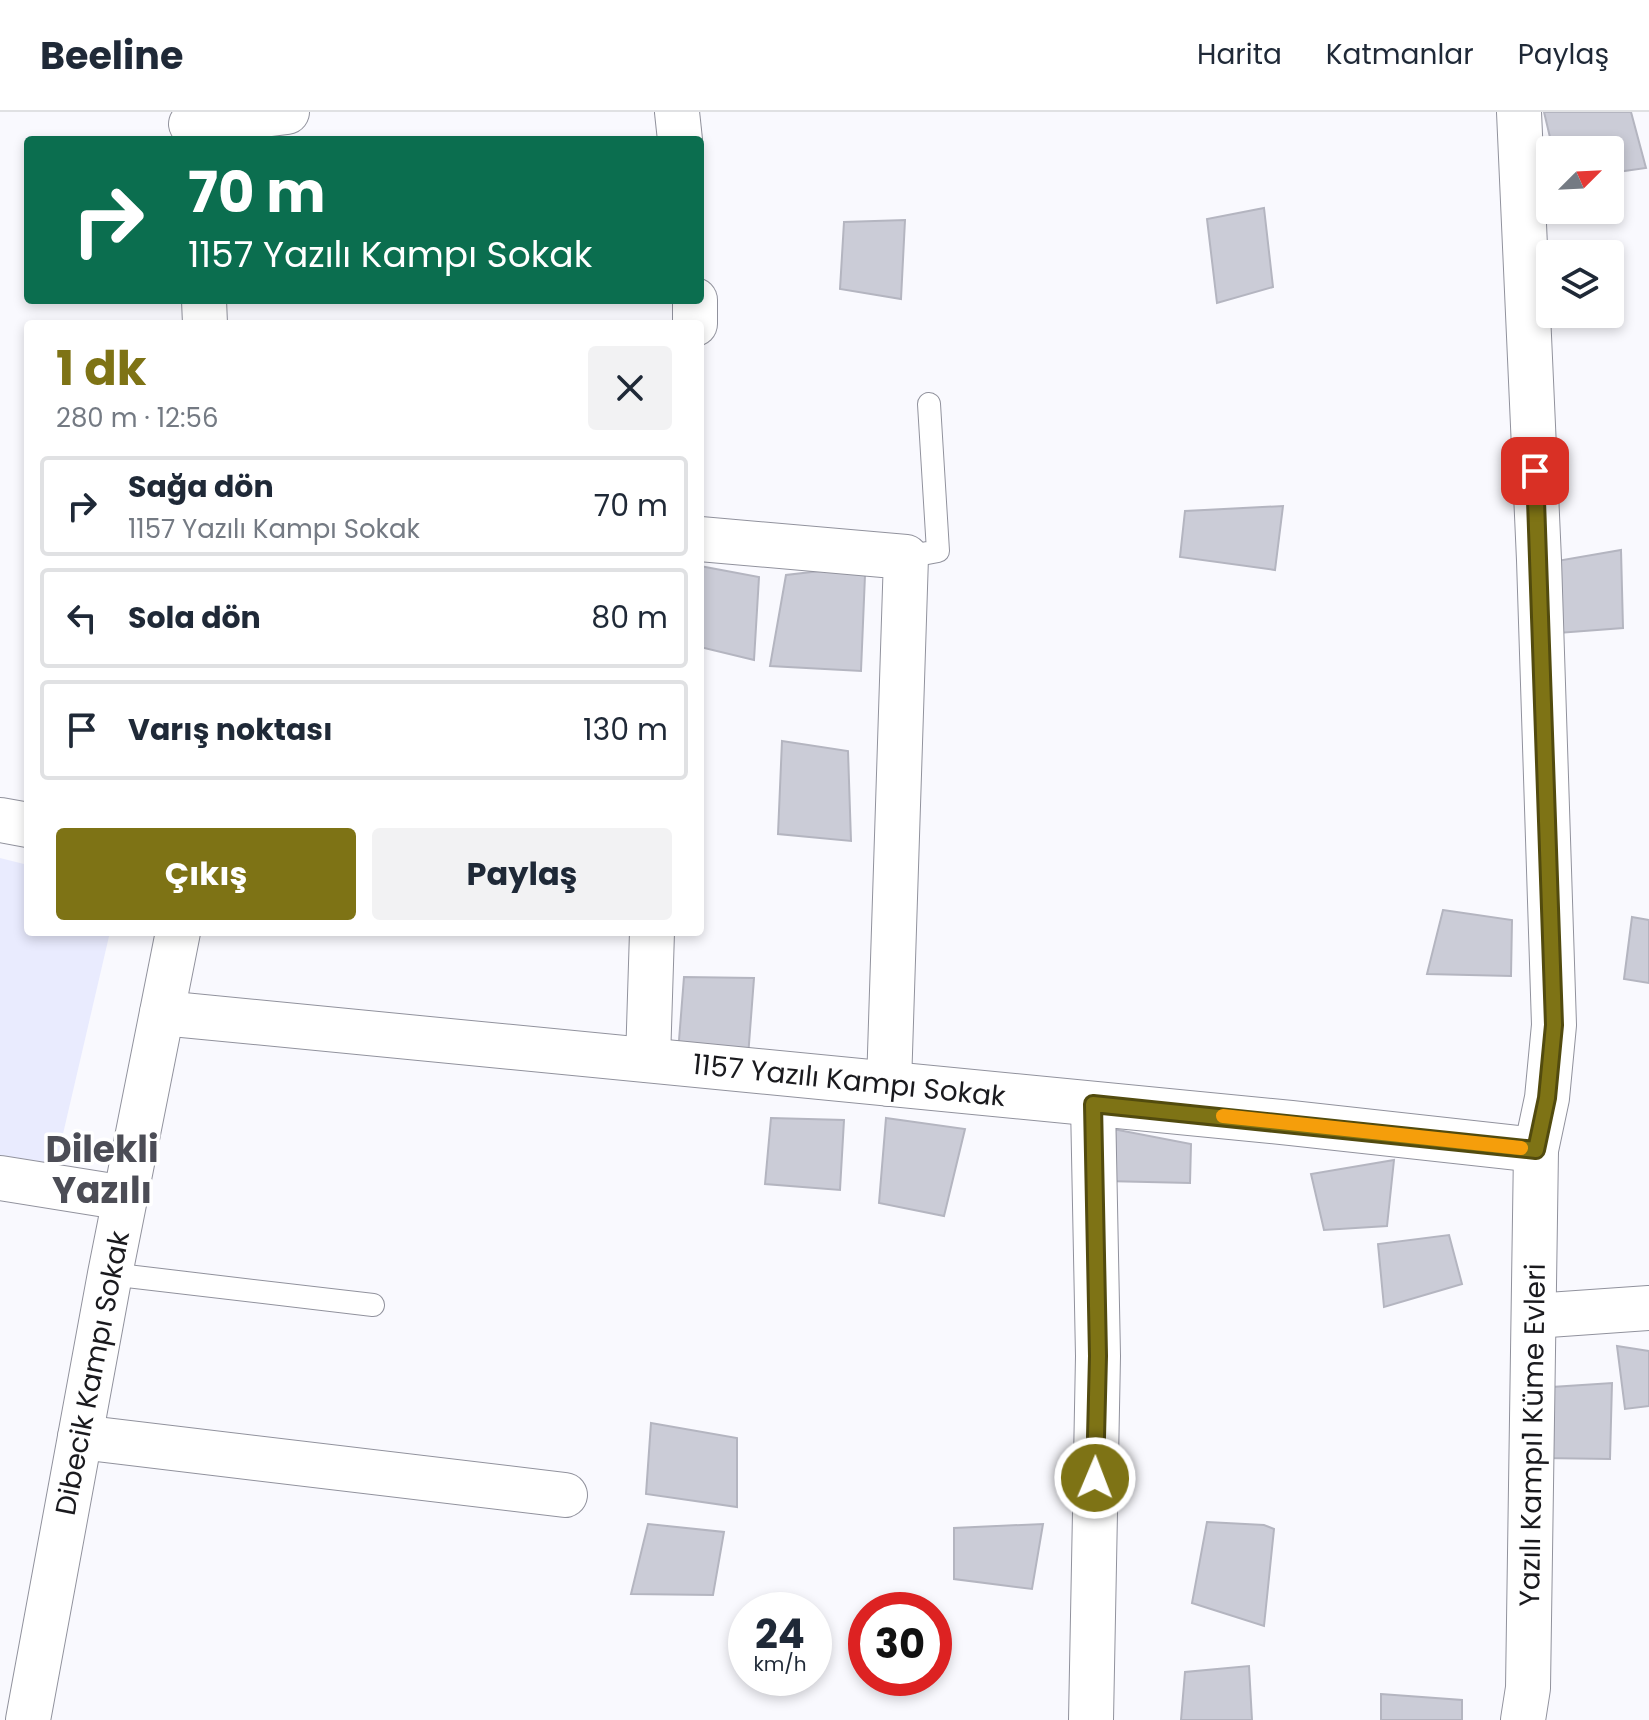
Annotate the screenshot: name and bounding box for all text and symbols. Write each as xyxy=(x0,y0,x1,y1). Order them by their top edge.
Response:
text: Beeline xyxy=(40,29,183,82)
text: Harita xyxy=(1197,35,1282,74)
text: Katmanlar xyxy=(1326,35,1474,74)
text: Paylaş xyxy=(1518,35,1609,74)
north arrow xyxy=(1536,136,1624,224)
map controls xyxy=(1536,136,1624,328)
text: 70 m xyxy=(188,153,326,232)
icon: right xyxy=(56,168,160,272)
text: 1157 Yazılı Kampı Sokak xyxy=(188,229,592,280)
button: layers xyxy=(1536,240,1624,328)
text: 1 dk xyxy=(56,335,146,402)
button: close xyxy=(588,346,672,430)
text: 280 m · 12:56 xyxy=(56,400,218,436)
pin xyxy=(1501,437,1569,505)
icon: arrive xyxy=(1513,449,1557,493)
text: Sağa dön xyxy=(128,465,274,508)
icon: right xyxy=(60,484,104,528)
text: 70 m xyxy=(594,484,668,527)
text: 1157 Yazılı Kampı Sokak xyxy=(128,511,420,547)
icon: left xyxy=(60,596,104,640)
text: Sola dön xyxy=(128,596,261,639)
text: 80 m xyxy=(591,596,668,639)
icon: arrive xyxy=(60,708,104,752)
text: Varış noktası xyxy=(128,708,333,751)
text: 130 m xyxy=(583,708,668,751)
button: Çıkış xyxy=(56,828,356,920)
button: Paylaş xyxy=(372,828,672,920)
street label: 1157 Yazılı Kampı Sokak xyxy=(691,1045,1008,1116)
district label: Dilekli Yazılı xyxy=(45,1124,159,1216)
street label: Dibecik Kampı Sokak xyxy=(46,1227,139,1519)
street label: Yazılı Kampı1 Küme Evleri xyxy=(1510,1263,1555,1607)
position arrow xyxy=(1053,1436,1137,1520)
speed limit sign: 30 xyxy=(848,1592,952,1696)
text: 24 xyxy=(755,1606,805,1662)
text: km/h xyxy=(753,1650,807,1678)

